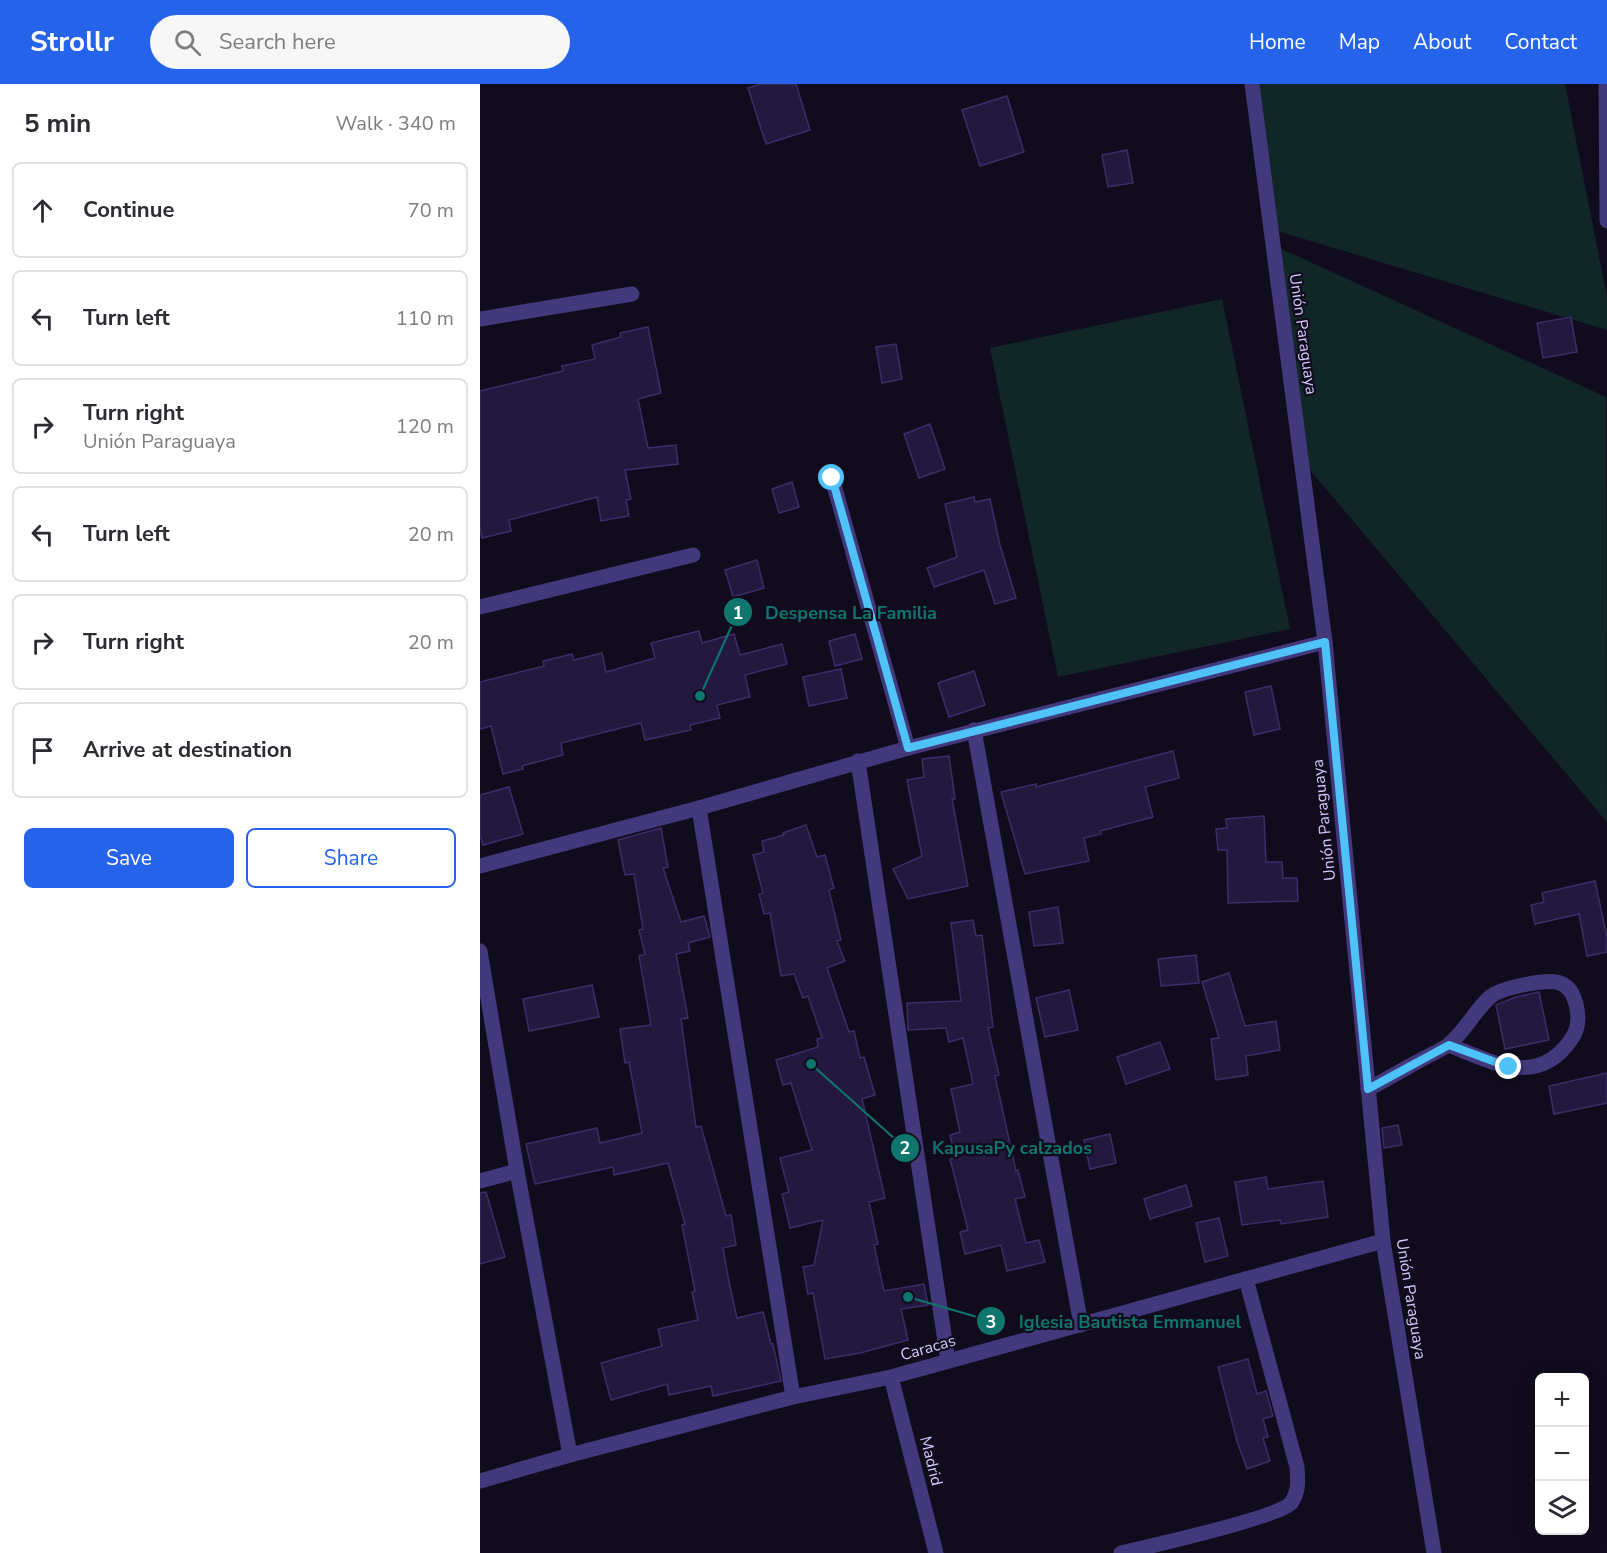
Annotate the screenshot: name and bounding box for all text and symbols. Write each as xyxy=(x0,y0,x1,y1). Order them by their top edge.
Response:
search box xyxy=(150,15,570,69)
text: Strollr xyxy=(30,23,114,61)
icon: search xyxy=(171,26,204,59)
text: Search here xyxy=(219,27,336,57)
text: Home xyxy=(1249,28,1306,56)
text: Map xyxy=(1339,28,1380,56)
text: About xyxy=(1413,28,1471,56)
text: Contact xyxy=(1504,28,1577,56)
text: 5 min xyxy=(24,106,91,141)
text: Walk · 340 m xyxy=(336,110,456,137)
icon: ahead xyxy=(26,194,59,227)
text: Continue xyxy=(83,195,174,225)
text: 70 m xyxy=(408,197,454,224)
street label: Unión Paraguaya xyxy=(1284,272,1322,396)
icon: left xyxy=(26,302,59,335)
text: Turn left xyxy=(83,303,170,333)
text: 110 m xyxy=(396,305,454,332)
text: Turn right xyxy=(83,398,184,428)
icon: right xyxy=(26,410,59,443)
text: 120 m xyxy=(396,413,454,440)
text: Unión Paraguaya xyxy=(83,428,236,455)
route start xyxy=(818,464,844,490)
icon: left xyxy=(26,518,59,551)
text: Turn left xyxy=(83,519,170,549)
text: 20 m xyxy=(408,521,454,548)
callout: Despensa La Familia xyxy=(723,594,949,630)
text: 1 xyxy=(733,601,743,625)
text: Despensa La Familia xyxy=(765,601,937,625)
icon: right xyxy=(26,626,59,659)
text: Turn right xyxy=(83,627,184,657)
text: 20 m xyxy=(408,629,454,656)
icon: arrive xyxy=(26,734,59,767)
text: Arrive at destination xyxy=(83,735,292,765)
street label: Unión Paraguaya xyxy=(1307,758,1341,882)
button: Save xyxy=(24,828,234,888)
button: Share xyxy=(246,828,456,888)
route end xyxy=(1495,1053,1521,1079)
callout: KapusaPy calzados xyxy=(890,1130,1104,1166)
text: 2 xyxy=(900,1136,910,1160)
text: KapusaPy calzados xyxy=(932,1136,1092,1160)
street label: Unión Paraguaya xyxy=(1391,1237,1431,1361)
callout: Iglesia Bautista Emmanuel xyxy=(976,1303,1253,1339)
text: 3 xyxy=(986,1310,996,1334)
text: Iglesia Bautista Emmanuel xyxy=(1019,1310,1242,1334)
street label: Caracas xyxy=(898,1330,958,1366)
map controls xyxy=(1535,1373,1589,1535)
button: + xyxy=(1535,1373,1589,1427)
button: − xyxy=(1535,1427,1589,1481)
street label: Madrid xyxy=(914,1434,948,1488)
button: layers xyxy=(1535,1481,1589,1535)

